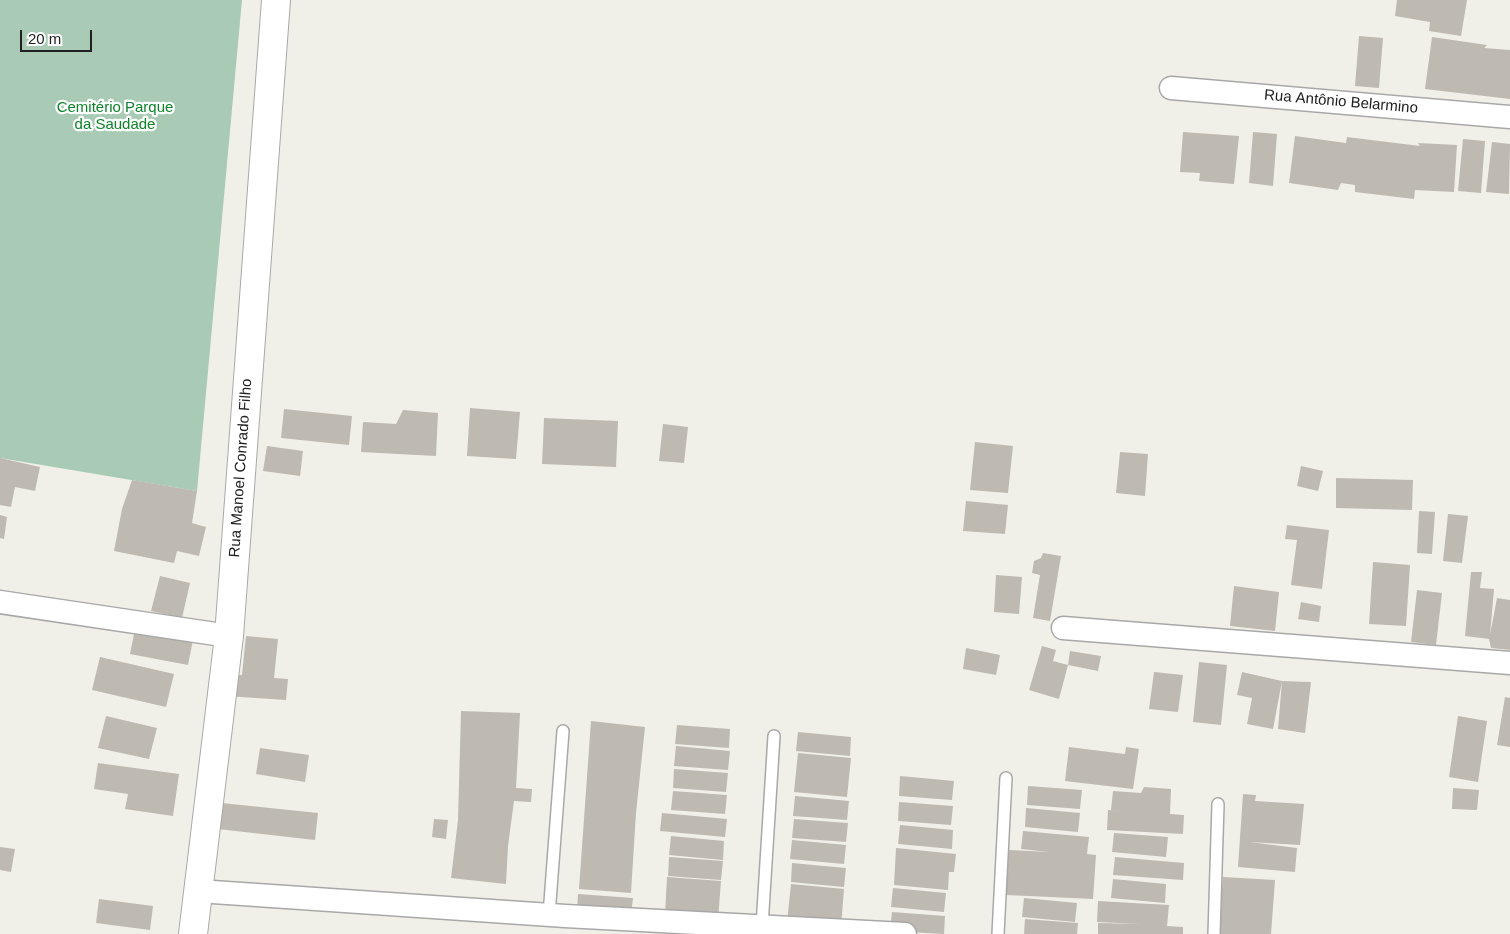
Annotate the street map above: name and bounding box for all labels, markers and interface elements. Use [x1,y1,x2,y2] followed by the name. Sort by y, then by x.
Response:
[22,20,95,52] scale bar
[28,30,61,47] text: 20 m
[1263,86,1419,118] street label: Rua Antônio Belarmino
[57,99,173,134] park label: Cemitério Parque da Saudade
[226,378,256,558] street label: Rua Manoel Conrado Filho

